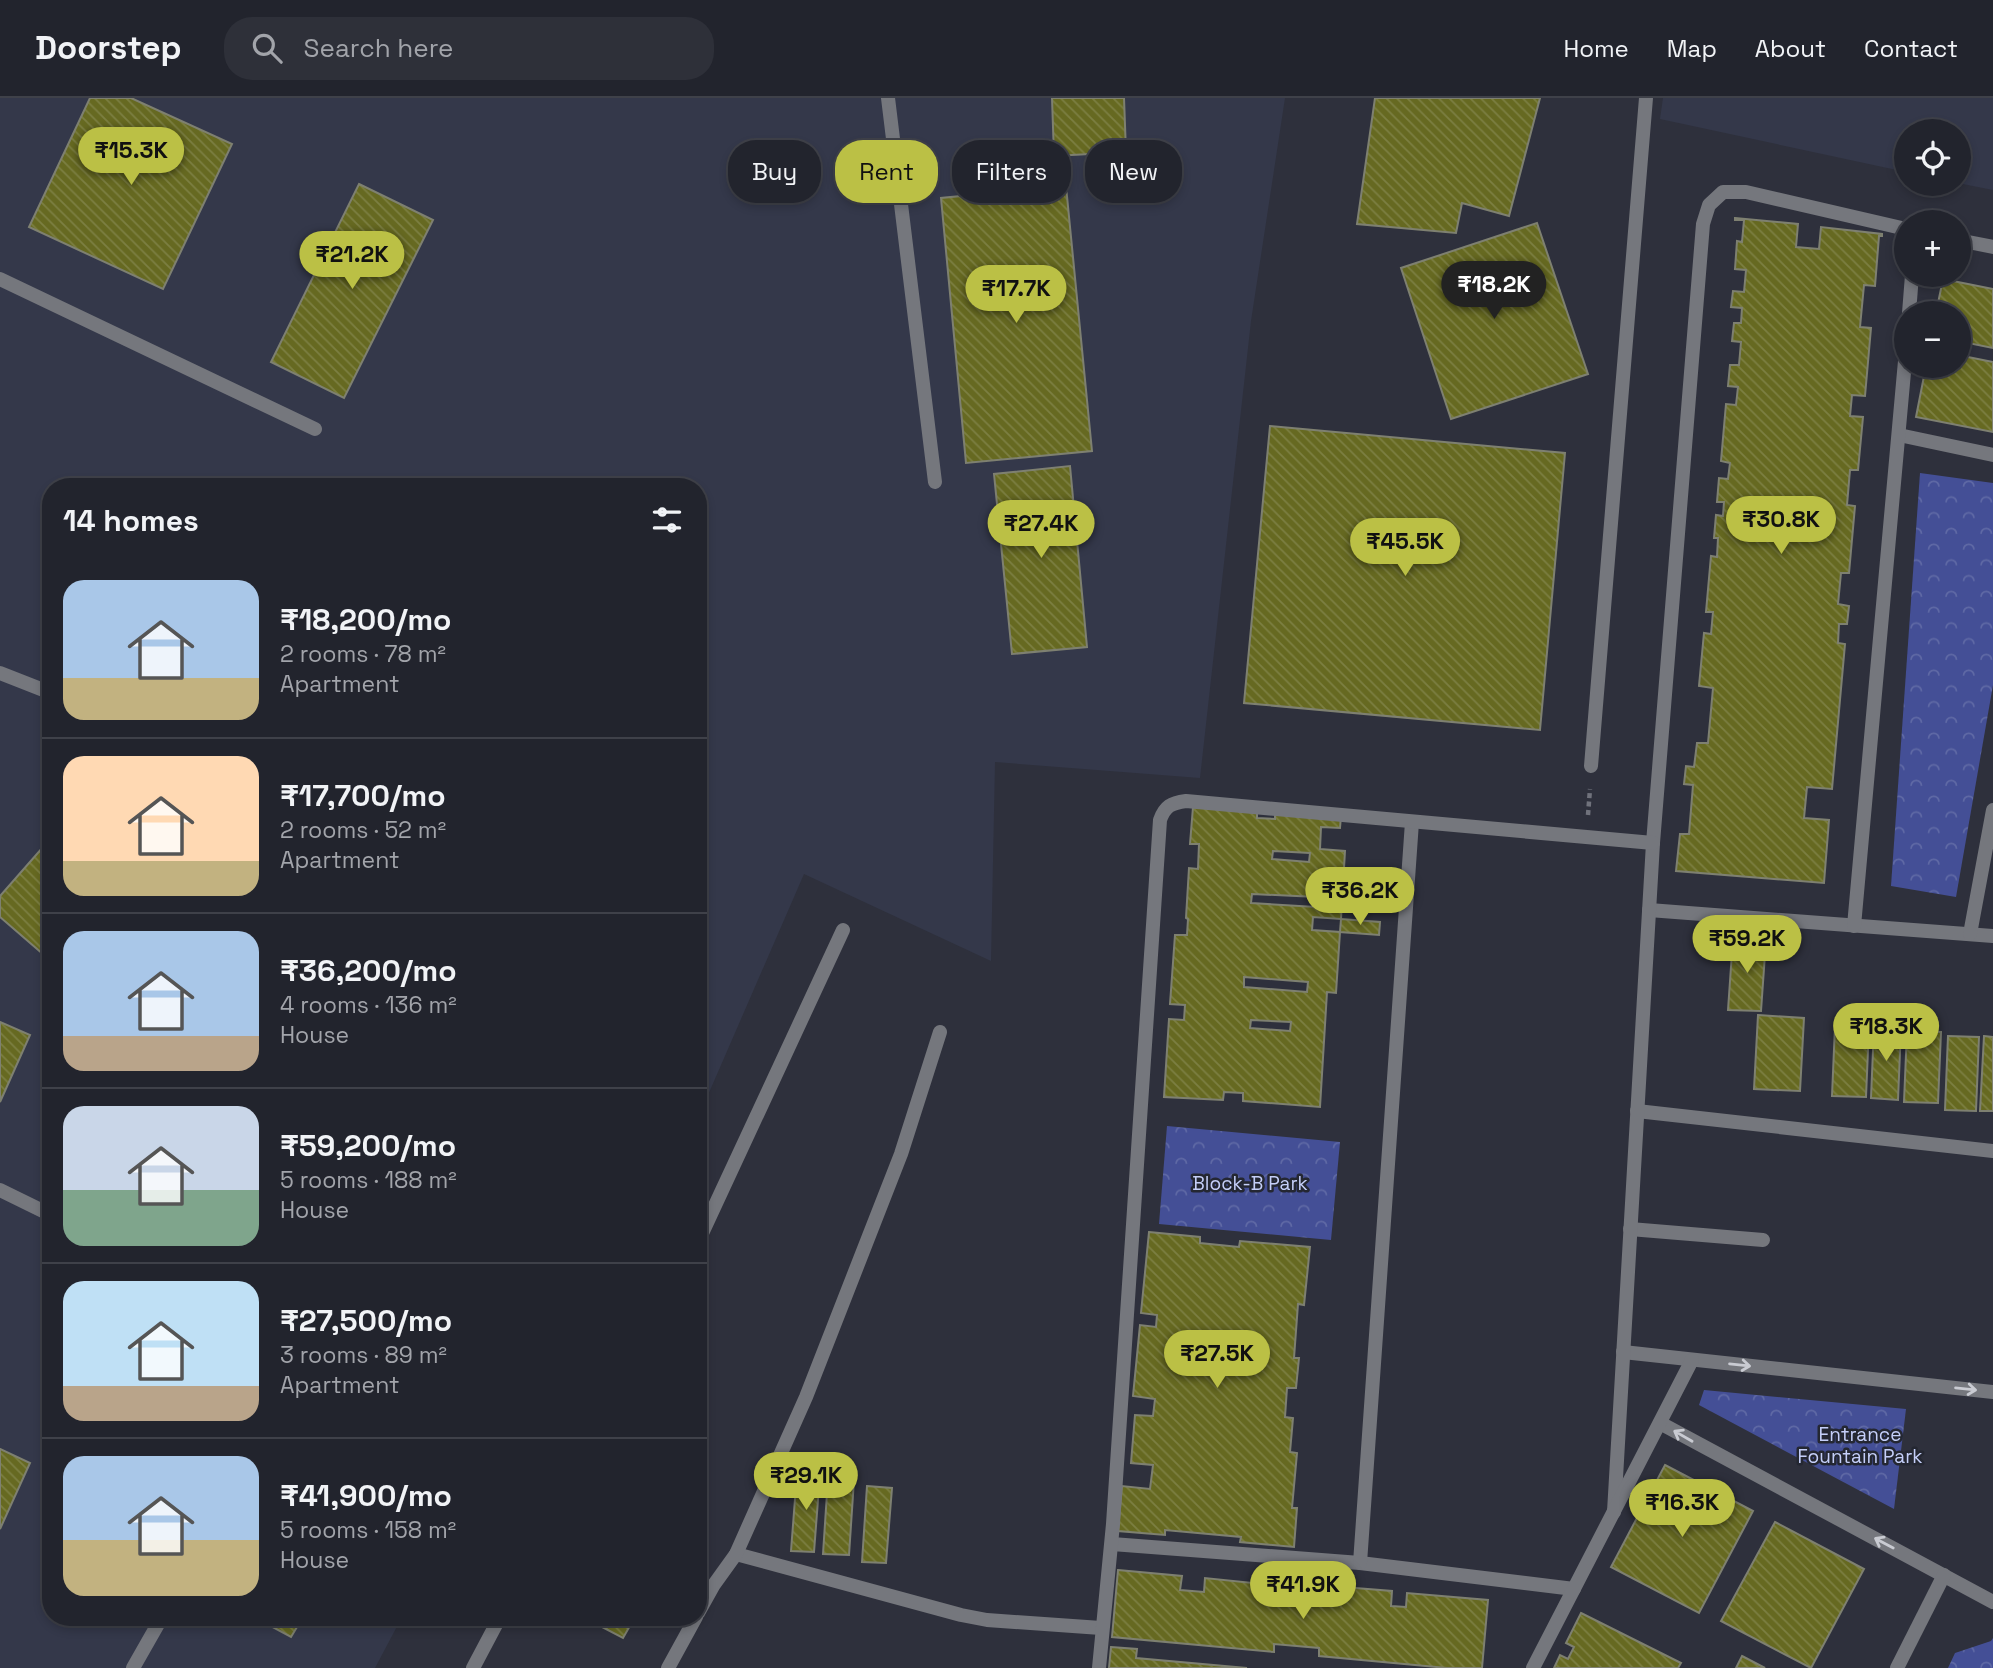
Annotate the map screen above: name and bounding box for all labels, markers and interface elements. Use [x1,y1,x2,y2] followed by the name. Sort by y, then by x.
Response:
[224,17,714,80] search box
[35,27,182,69] text: Doorstep
[248,29,286,67] icon: search
[304,31,453,65] text: Search here
[1563,33,1629,64] text: Home
[1667,33,1717,64] text: Map
[1755,33,1826,64] text: About
[1864,33,1958,64] text: Contact
[1894,119,1971,378] map controls
[1894,119,1971,196] button: locate
[74,127,188,187] pin: ₹15.3K
[94,135,168,165] text: ₹15.3K
[728,140,821,203] chip: Buy
[835,140,938,203] chip: Rent
[952,140,1071,203] chip: Filters
[1085,140,1182,203] chip: New
[1894,210,1971,287] button: +
[295,232,409,291] pin: ₹21.2K
[315,239,389,269] text: ₹21.2K
[1437,262,1551,321] pin: ₹18.2K
[959,266,1073,325] pin: ₹17.7K
[1457,269,1531,299] text: ₹18.2K
[981,273,1051,303] text: ₹17.7K
[1894,301,1971,378] button: −
[1724,496,1838,556] pin: ₹30.8K
[984,500,1098,560] pin: ₹27.4K
[63,501,199,540] text: 14 homes
[648,501,686,539] icon: filters
[1742,504,1820,534] text: ₹30.8K
[1004,508,1078,538] text: ₹27.4K
[1348,518,1462,578] pin: ₹45.5K
[1366,526,1444,556] text: ₹45.5K
[280,600,451,639] text: ₹18,200/mo
[119,608,203,692] icon: home
[280,639,446,669] text: 2 rooms · 78 m²
[280,669,400,699] text: Apartment
[280,776,446,815] text: ₹17,700/mo
[119,784,203,868] icon: home
[280,815,446,845] text: 2 rooms · 52 m²
[280,845,400,875] text: Apartment
[1303,868,1417,927] pin: ₹36.2K
[1321,875,1399,905] text: ₹36.2K
[1690,916,1804,975] pin: ₹59.2K
[1708,923,1786,953] text: ₹59.2K
[280,951,457,990] text: ₹36,200/mo
[119,959,203,1043] icon: home
[280,990,457,1020] text: 4 rooms · 136 m²
[1829,1004,1943,1063] pin: ₹18.3K
[1849,1011,1923,1041] text: ₹18.3K
[280,1020,349,1050] text: House
[280,1126,456,1165] text: ₹59,200/mo
[119,1134,203,1218] icon: home
[280,1165,457,1195] text: 5 rooms · 188 m²
[1192,1171,1308,1196] park label: Block-B Park
[280,1195,349,1225] text: House
[280,1301,452,1340] text: ₹27,500/mo
[119,1309,203,1393] icon: home
[1160,1330,1274,1390] pin: ₹27.5K
[1180,1338,1254,1368] text: ₹27.5K
[280,1340,447,1370] text: 3 rooms · 89 m²
[1728,1358,1751,1371] one-way arrow
[280,1370,400,1400] text: Apartment
[1954,1383,1977,1396] one-way arrow
[1797,1422,1923,1469] park label: Entrance Fountain Park
[1674,1429,1694,1443] one-way arrow
[749,1452,863,1512] pin: ₹29.1K
[770,1460,842,1490] text: ₹29.1K
[280,1476,452,1515] text: ₹41,900/mo
[1625,1480,1739,1539] pin: ₹16.3K
[119,1484,203,1568] icon: home
[1645,1487,1719,1517] text: ₹16.3K
[280,1515,456,1545] text: 5 rooms · 158 m²
[1874,1536,1895,1550] one-way arrow
[280,1545,349,1575] text: House
[1246,1562,1360,1621] pin: ₹41.9K
[1266,1569,1340,1599] text: ₹41.9K

